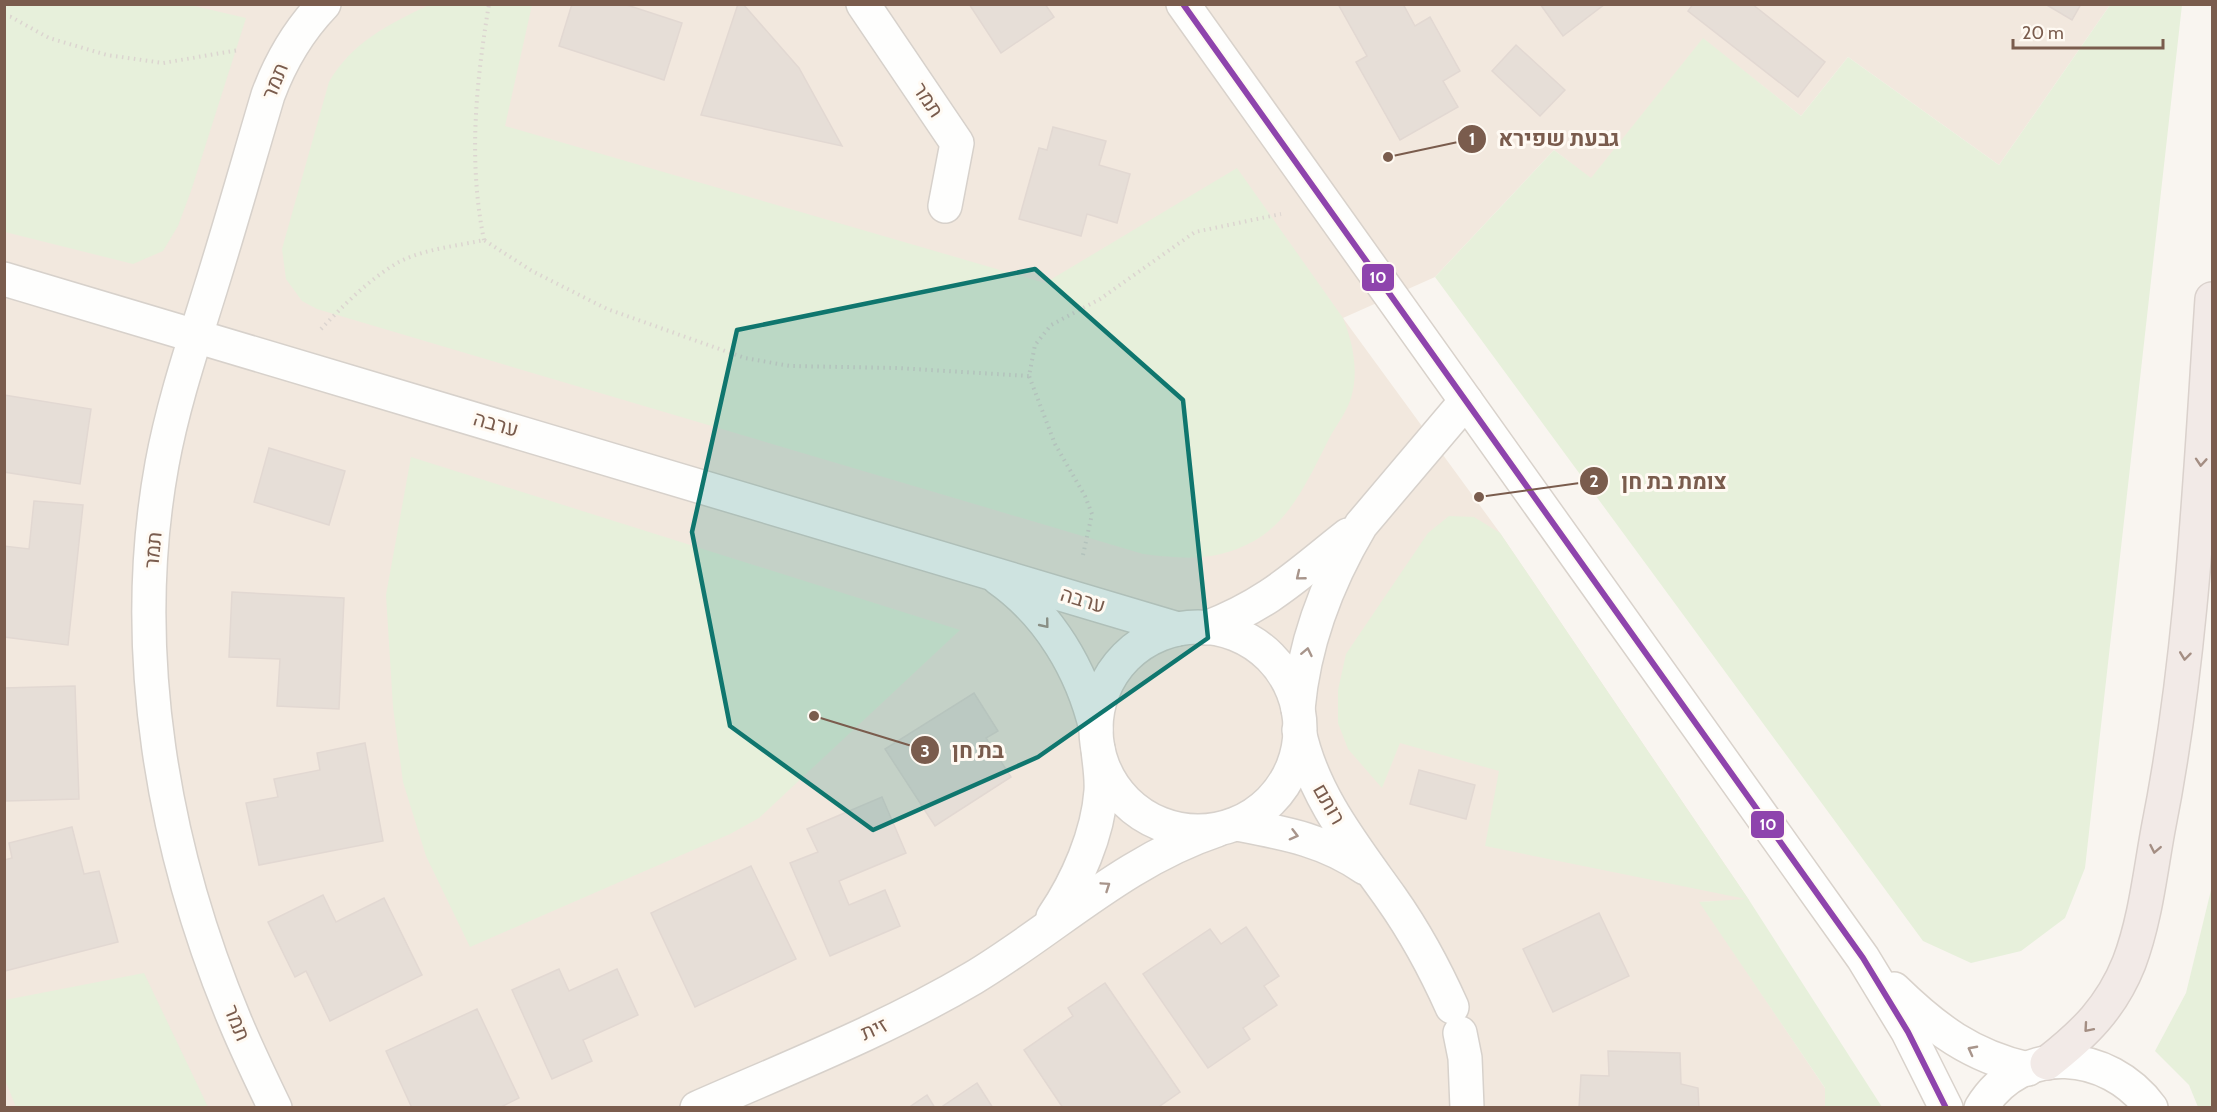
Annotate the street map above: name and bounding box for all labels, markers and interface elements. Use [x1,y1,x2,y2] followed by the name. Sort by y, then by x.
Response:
[2013,12,2163,50] scale bar
[2022,22,2064,44] text: 20 m
[256,59,293,103] street label: תמר
[908,77,949,122] street label: תמר
[1457,119,1632,159] callout: גבעת שפירא
[1499,125,1619,152] text: גבעת שפירא
[1469,128,1475,150] text: 1
[1361,263,1395,292] line badge: 10
[1369,268,1387,287] text: 10
[471,405,522,442] street label: ערבה
[2194,457,2207,466] one-way arrow
[1579,461,1739,501] callout: צומת בת חן
[1621,468,1727,495] text: צומת בת חן
[1589,470,1599,492] text: 2
[138,531,167,569] street label: תמר
[1296,568,1307,579] one-way arrow
[1058,581,1109,618] street label: ערבה
[1037,617,1048,628] one-way arrow
[1300,647,1313,657] one-way arrow
[2179,652,2192,661] one-way arrow
[910,730,1016,770] callout: בת חן
[952,737,1004,764] text: בת חן
[920,740,930,762] text: 3
[1308,779,1351,829] street label: רותם
[1750,810,1785,839] line badge: 10
[1759,815,1777,834] text: 10
[1289,827,1299,840] one-way arrow
[2149,843,2162,853] one-way arrow
[1100,882,1111,893] one-way arrow
[219,1001,256,1045] street label: תמר
[856,1012,891,1045] street label: זית
[2084,1022,2095,1033] one-way arrow
[1968,1046,1979,1057] one-way arrow

